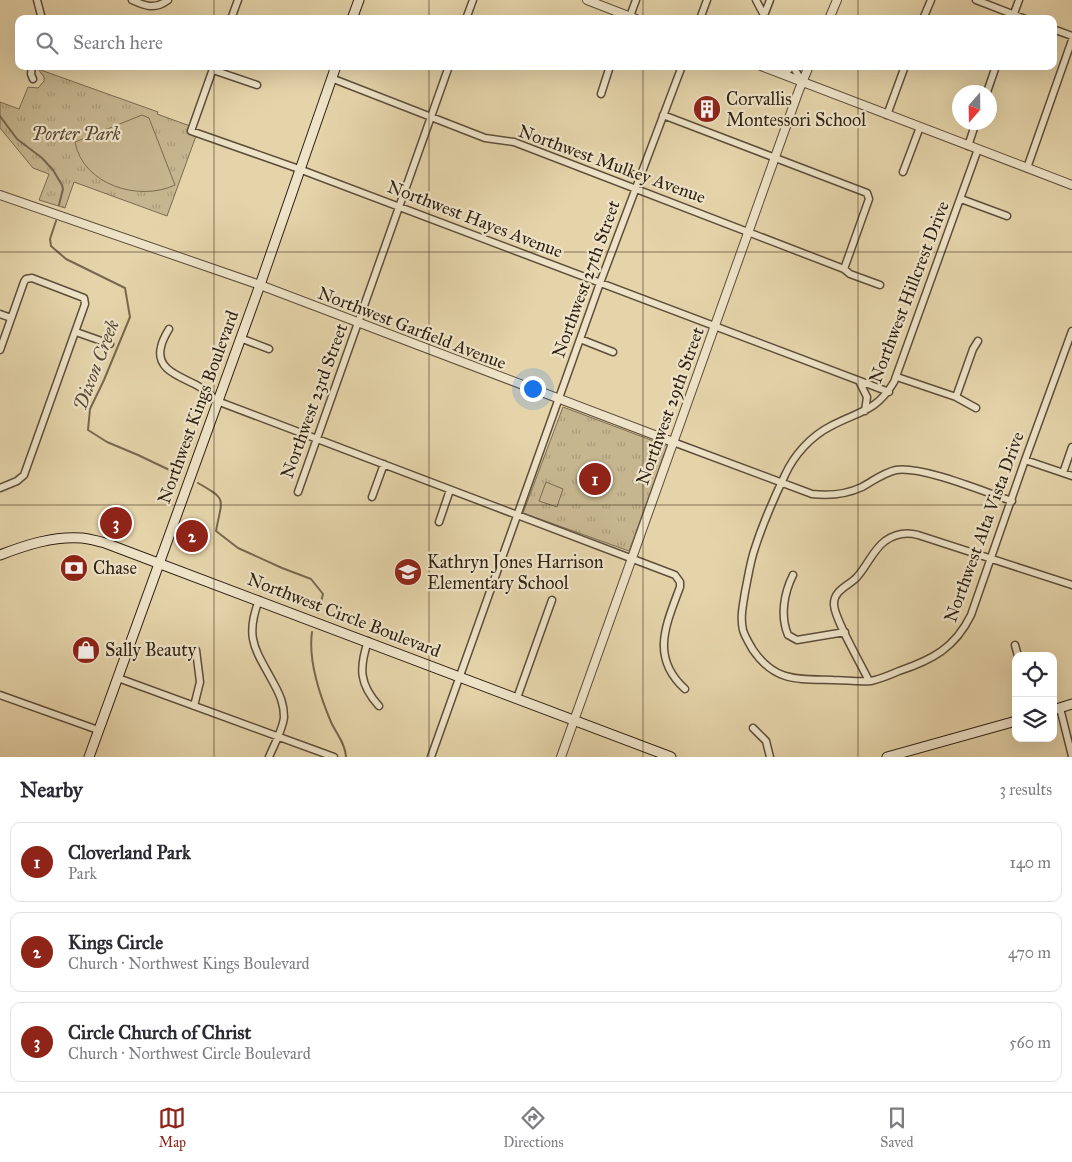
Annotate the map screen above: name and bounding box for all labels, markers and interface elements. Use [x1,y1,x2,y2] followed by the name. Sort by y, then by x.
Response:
[15,15,1057,70] search box
[33,29,61,57] icon: search
[73,31,163,54] text: Search here
[952,85,997,130] north arrow
[726,88,866,131] place label: Corvallis Montessori School
[692,94,722,124] building icon: Corvallis Montessori School
[515,120,709,208] street label: Northwest Mulkey Avenue
[31,123,121,145] park label: Porter Park
[384,175,566,263] street label: Northwest Hayes Avenue
[547,197,625,361] street label: Northwest 27th Street
[864,198,954,386] street label: Northwest Hillcrest Drive
[315,282,509,374] street label: Northwest Garfield Avenue
[153,307,244,507] street label: Northwest Kings Boulevard
[68,316,124,414] water label: Dixon Creek
[276,320,352,482] street label: Northwest 23rd Street
[631,323,709,488] street label: Northwest 29th Street
[520,376,546,402] your location
[939,429,1029,625] street label: Northwest Alta Vista Drive
[579,460,611,498] pin: 1
[100,504,132,542] pin: 3
[176,517,208,555] pin: 2
[427,551,604,594] place label: Kathryn Jones Harrison Elementary School
[59,553,89,583] bank icon: Chase
[93,557,137,579] place label: Chase
[393,557,423,587] school or university icon: Kathryn Jones Harrison Elementary School
[244,568,444,662] street label: Northwest Circle Boulevard
[71,635,101,665] shop icon: Sally Beauty
[105,639,197,661] place label: Sally Beauty
[1012,652,1057,742] map controls
[1012,652,1057,697] button: locate
[1012,697,1057,742] button: layers
[20,777,83,803] text: Nearby
[999,780,1052,799] text: 3 results
[68,841,191,864] text: Cloverland Park
[34,853,40,872] text: 1
[1010,853,1051,872] text: 140 m
[68,864,97,883] text: Park
[68,931,163,954] text: Kings Circle
[33,943,41,962] text: 2
[1008,943,1051,962] text: 470 m
[68,954,310,973] text: Church · Northwest Kings Boulevard
[68,1021,251,1044] text: Circle Church of Christ
[34,1033,40,1052] text: 3
[1009,1033,1051,1052] text: 560 m
[68,1044,311,1063] text: Church · Northwest Circle Boulevard
[158,1104,186,1151] tab: Map
[503,1104,564,1151] tab: Directions
[880,1104,914,1151] tab: Saved

